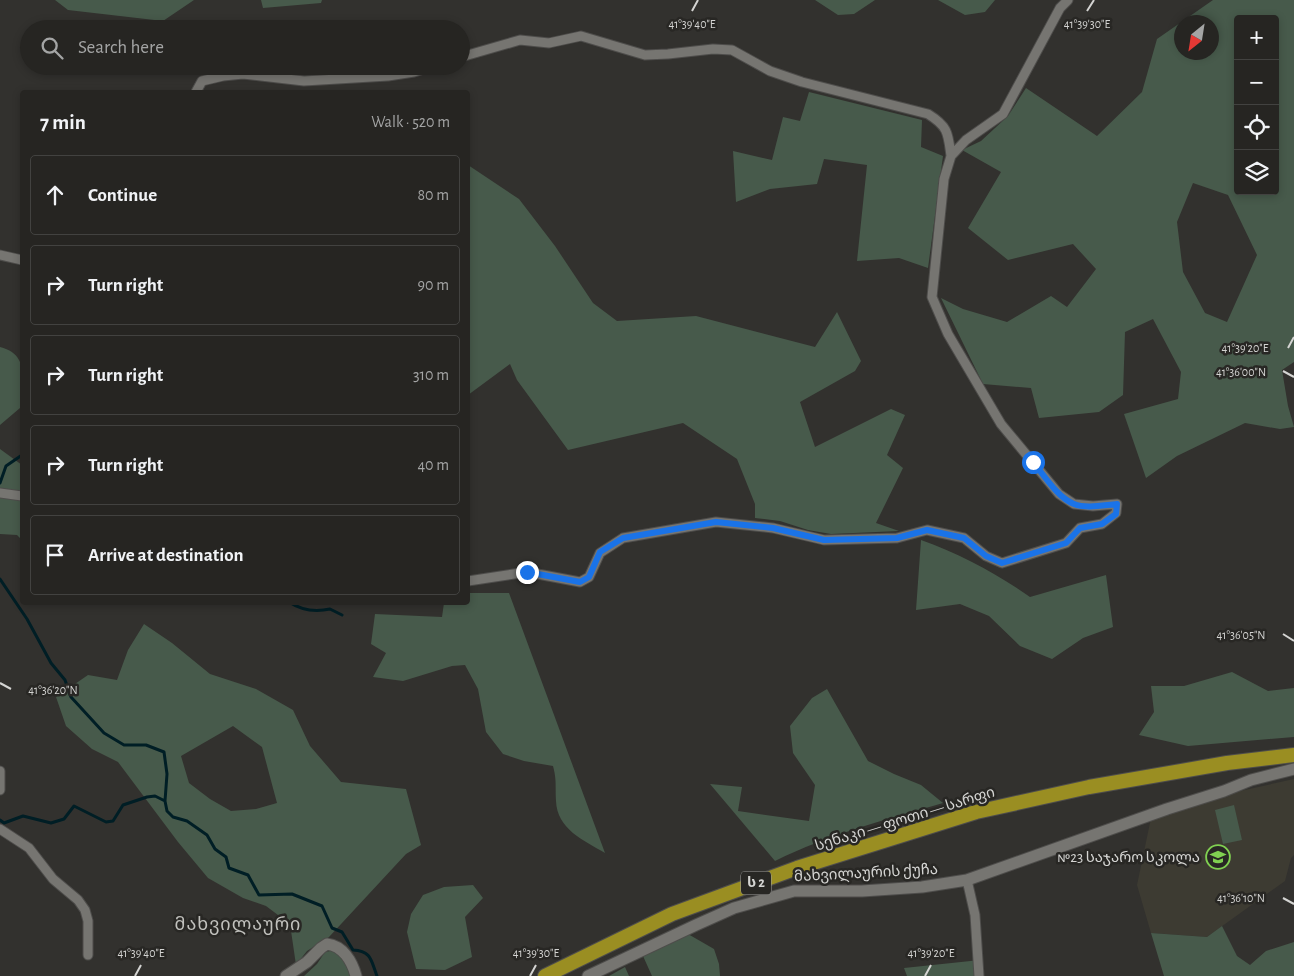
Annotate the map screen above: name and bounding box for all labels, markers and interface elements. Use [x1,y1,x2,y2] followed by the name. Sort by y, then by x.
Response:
[1174,15,1219,60] north arrow
[1234,15,1279,195] map controls
[1234,15,1279,60] button: +
[668,18,716,30] text: 41°39'40"E
[1064,18,1110,30] text: 41°39'30"E
[20,20,470,75] search box
[38,34,66,62] icon: search
[78,38,164,57] text: Search here
[1234,60,1279,105] button: −
[1234,105,1279,150] button: locate
[40,112,86,133] text: 7 min
[371,114,450,130] text: Walk · 520 m
[1234,150,1279,195] button: layers
[41,181,69,209] icon: ahead
[88,186,157,205] text: Continue
[418,187,449,203] text: 80 m
[41,271,69,299] icon: right
[88,276,163,295] text: Turn right
[418,277,449,293] text: 90 m
[1222,342,1269,354] text: 41°39'20"E
[41,361,69,389] icon: right
[88,366,163,385] text: Turn right
[1216,366,1266,378] text: 41°36'00"N
[413,367,449,383] text: 310 m
[41,451,69,479] icon: right
[1022,451,1045,474] route start
[88,456,163,475] text: Turn right
[417,457,449,473] text: 40 m
[41,541,69,569] icon: arrive
[88,546,244,565] text: Arrive at destination
[516,561,539,584] route end
[1217,629,1265,641] text: 41°36'05"N
[28,684,78,696] text: 41°36'20"N
[813,784,997,854] street label: სენაკი — ფოთი — სარფი
[1205,844,1231,870] school or university icon: №23 საჯარო სკოლა
[1057,850,1200,866] place label: №23 საჯარო სკოლა
[794,862,938,885] street label: მახვილაურის ქუჩა
[741,871,771,894] road number: ს 2
[1217,892,1265,904] text: 41°36'10"N
[175,915,301,935] district label: მახვილაური
[117,947,165,959] text: 41°39'40"E
[513,947,559,959] text: 41°39'30"E
[908,947,955,959] text: 41°39'20"E

